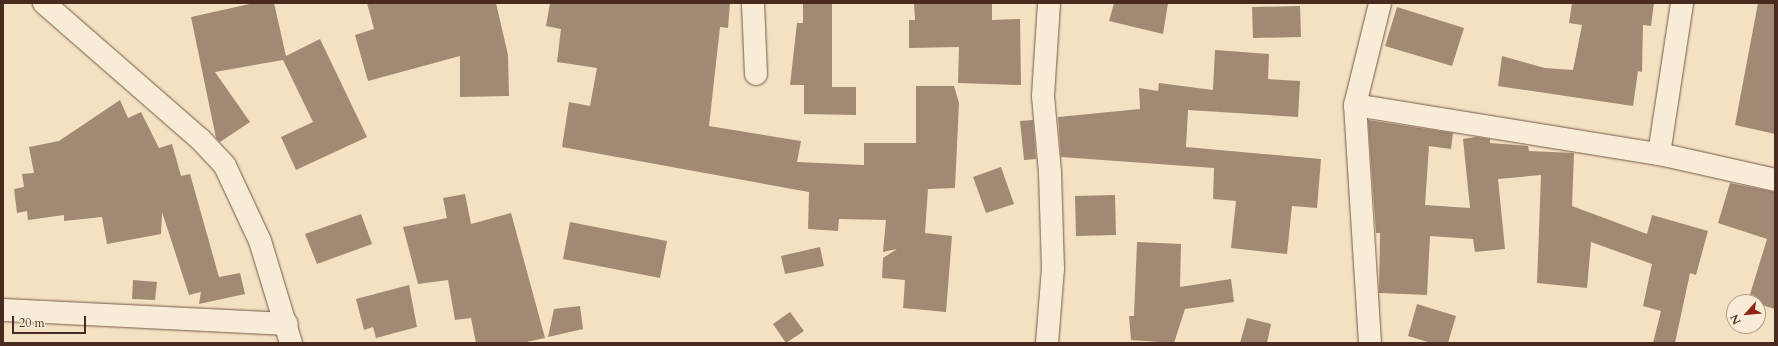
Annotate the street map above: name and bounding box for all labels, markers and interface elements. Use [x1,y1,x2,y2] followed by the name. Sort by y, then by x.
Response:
[1726,294,1766,334] north arrow
[14,308,88,334] scale bar
[1727,312,1745,327] text: N
[19,315,45,331] text: 20 m

